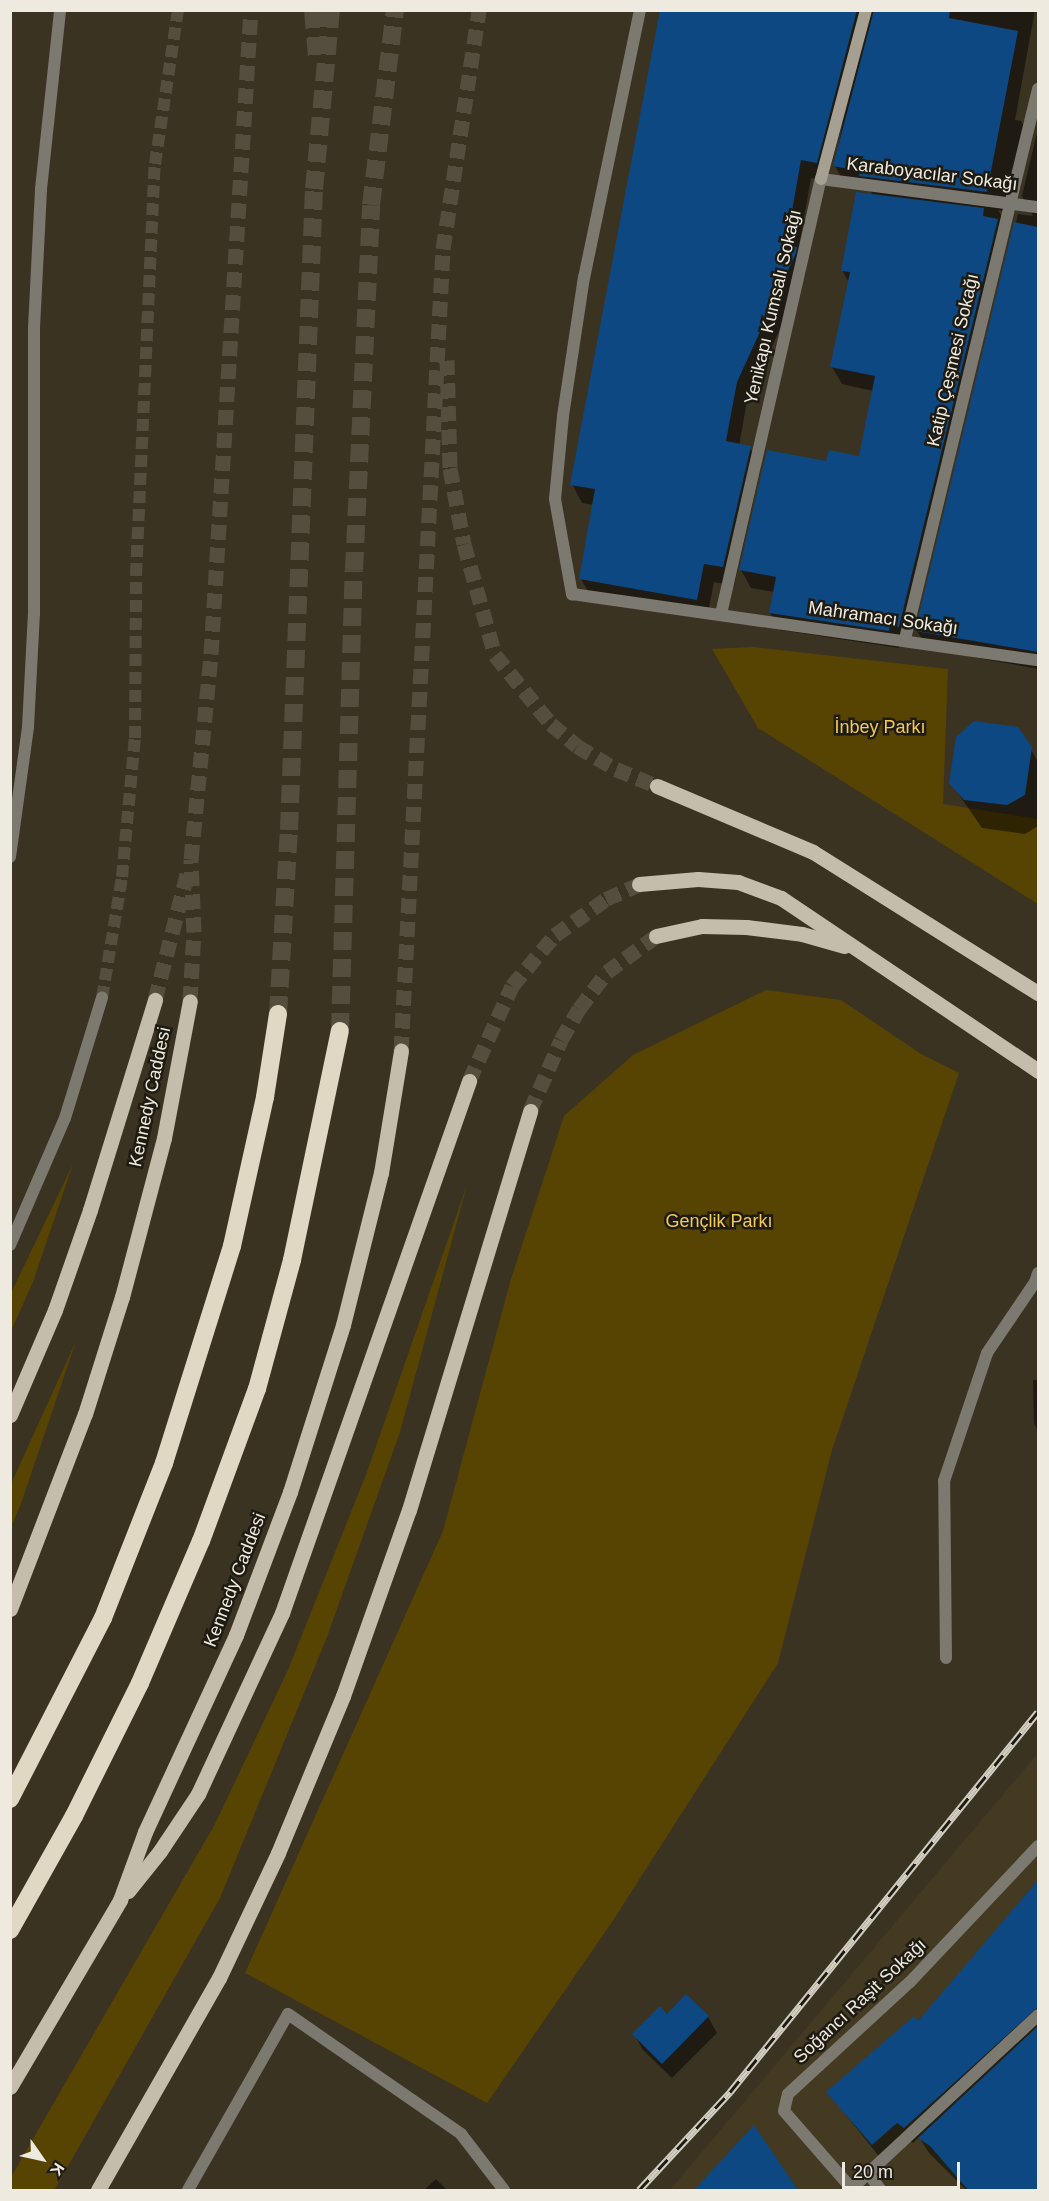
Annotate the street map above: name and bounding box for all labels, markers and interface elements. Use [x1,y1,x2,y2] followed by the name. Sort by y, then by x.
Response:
[845,153,1019,195] street label: Karaboyacılar Sokağı
[740,207,806,407] street label: Yenikapı Kumsalı Sokağı
[923,271,983,449] street label: Katip Çeşmesi Sokağı
[807,597,959,639] street label: Mahramacı Sokağı
[834,716,926,738] park label: İnbey Parkı
[125,1025,175,1169] street label: Kennedy Caddesi
[665,1210,773,1232] park label: Gençlik Parkı
[199,1510,271,1650] street label: Kennedy Caddesi
[789,1934,931,2068] street label: Soğancı Raşit Sokağı
[12,2129,72,2189] north arrow
[845,2150,964,2188] scale bar
[47,2160,68,2179] text: K
[853,2162,893,2182] text: 20 m

